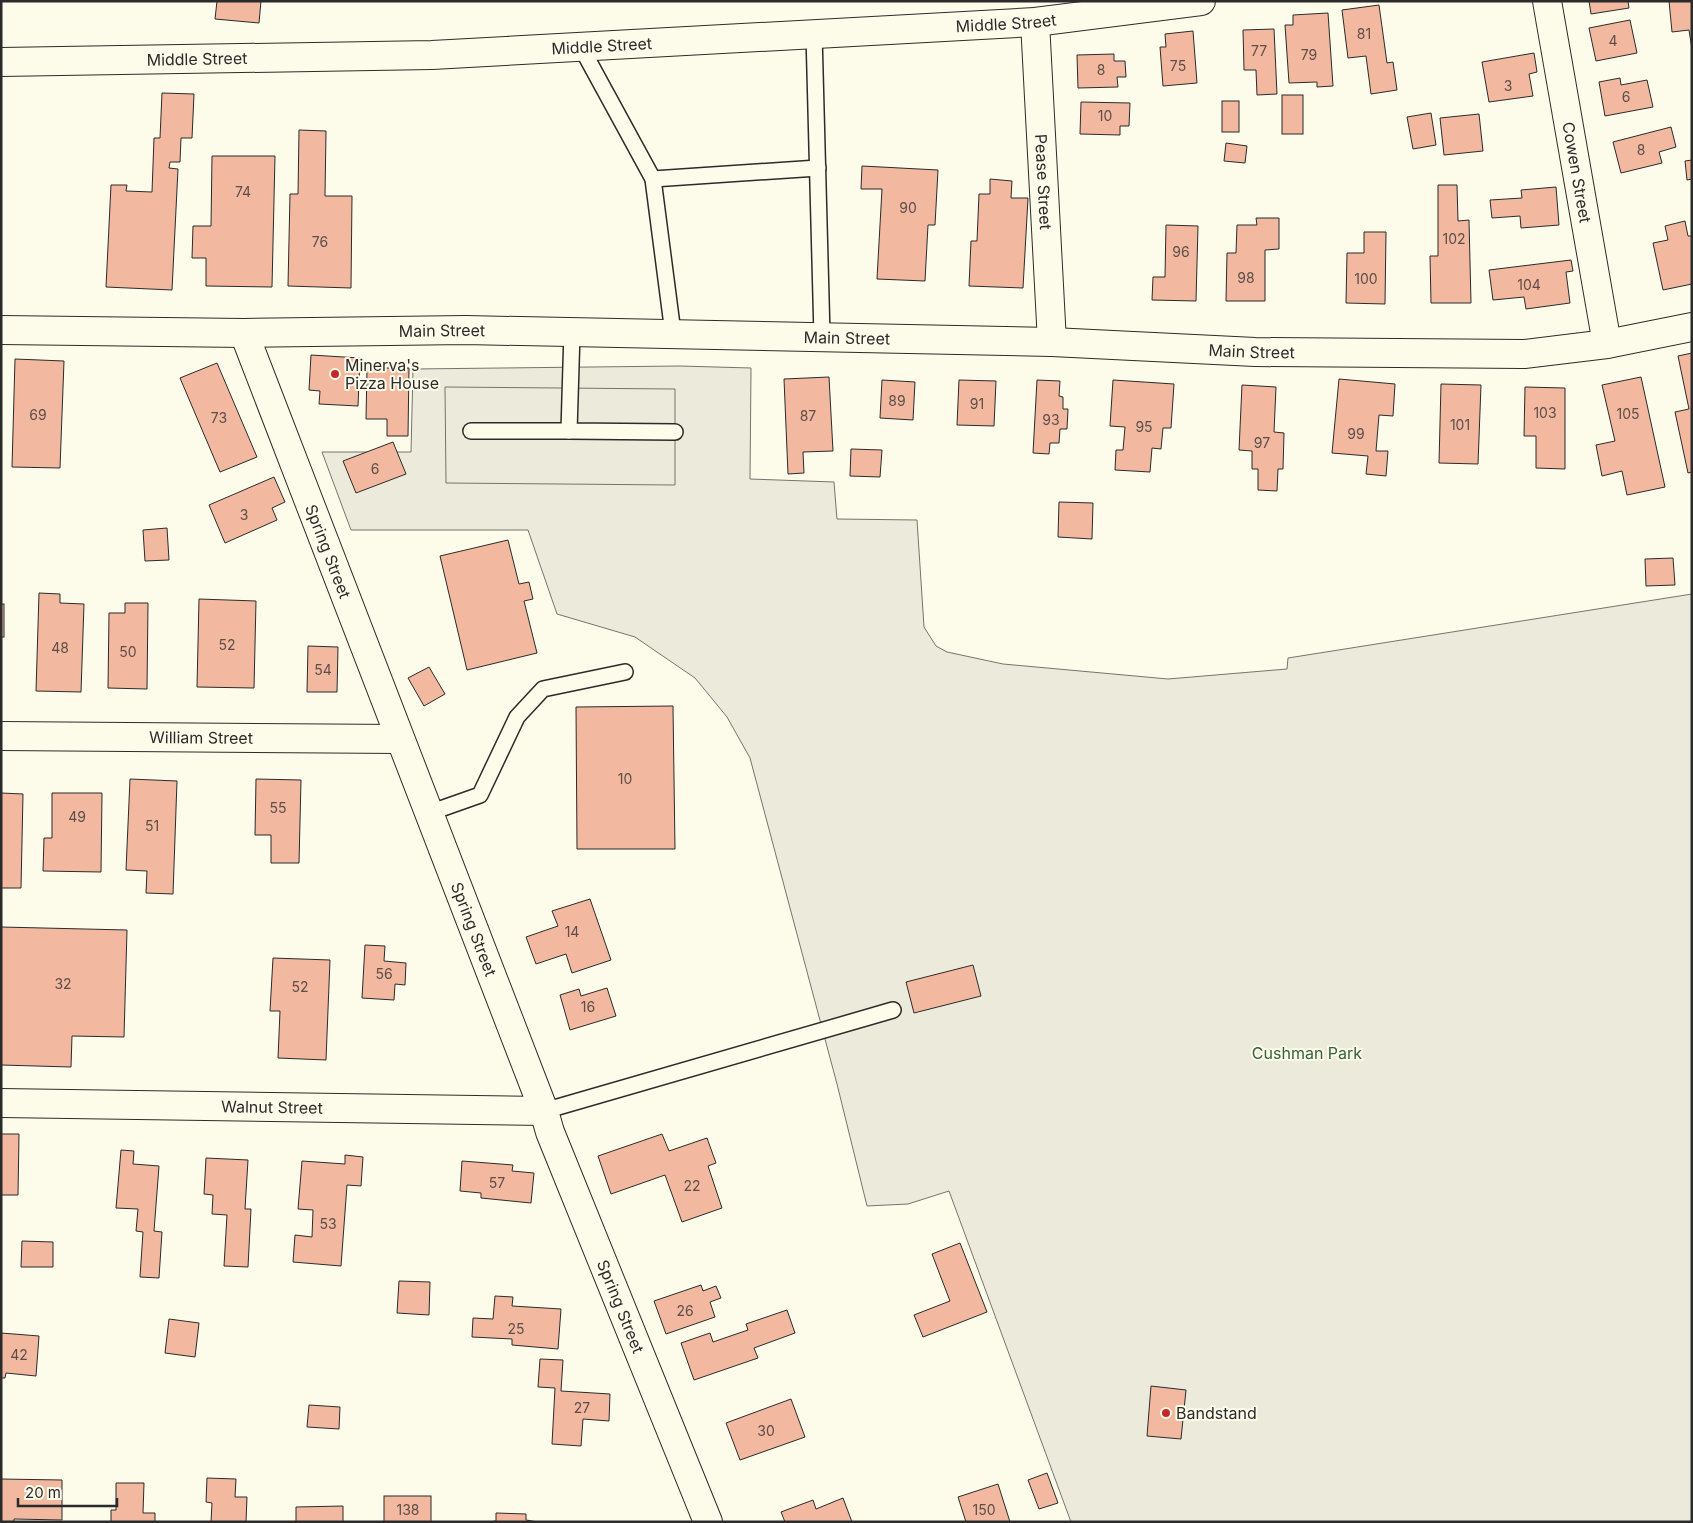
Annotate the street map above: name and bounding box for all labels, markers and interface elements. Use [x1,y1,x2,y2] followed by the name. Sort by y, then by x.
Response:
[955,9,1058,36] street label: Middle Street
[1357,25,1371,42] house number: 81
[1608,32,1618,49] house number: 4
[551,33,653,58] street label: Middle Street
[1251,42,1267,59] house number: 77
[1301,46,1317,63] house number: 79
[146,48,248,70] street label: Middle Street
[1170,57,1186,74] house number: 75
[1097,61,1105,78] house number: 8
[1504,77,1512,94] house number: 3
[1622,88,1630,105] house number: 6
[1098,107,1112,124] house number: 10
[1558,120,1596,224] street label: Cowen Street
[1031,133,1056,230] street label: Pease Street
[1637,141,1645,158] house number: 8
[235,183,251,200] house number: 74
[899,199,917,216] house number: 90
[1442,230,1466,247] house number: 102
[312,233,328,250] house number: 76
[1172,243,1190,260] house number: 96
[1237,269,1255,286] house number: 98
[1354,270,1378,287] house number: 100
[1517,276,1541,293] house number: 104
[399,320,485,341] street label: Main Street
[803,327,890,349] street label: Main Street
[1208,340,1295,362] street label: Main Street
[345,355,439,393] place label: Minerva's Pizza House
[329,368,341,380] marker: Minerva's Pizza House
[888,392,906,409] house number: 89
[970,395,984,412] house number: 91
[1533,404,1557,421] house number: 103
[1616,405,1640,422] house number: 105
[29,406,47,423] house number: 69
[800,407,816,424] house number: 87
[211,409,227,426] house number: 73
[1042,411,1060,428] house number: 93
[1450,416,1470,433] house number: 101
[1135,418,1153,435] house number: 95
[1347,425,1365,442] house number: 99
[1254,434,1270,451] house number: 97
[371,460,379,477] house number: 6
[301,501,355,601] street label: Spring Street
[240,506,248,523] house number: 3
[218,636,236,653] house number: 52
[51,639,69,656] house number: 48
[119,643,137,660] house number: 50
[314,661,332,678] house number: 54
[149,727,253,748] street label: William Street
[618,770,632,787] house number: 10
[269,799,287,816] house number: 55
[68,808,86,825] house number: 49
[145,817,159,834] house number: 51
[447,879,501,979] street label: Spring Street
[565,923,579,940] house number: 14
[375,965,393,982] house number: 56
[54,975,72,992] house number: 32
[291,978,309,995] house number: 52
[581,998,595,1015] house number: 16
[1252,1043,1362,1063] park label: Cushman Park
[221,1096,323,1118] street label: Walnut Street
[489,1174,505,1191] house number: 57
[683,1177,701,1194] house number: 22
[319,1215,337,1232] house number: 53
[593,1257,649,1356] street label: Spring Street
[676,1302,694,1319] house number: 26
[507,1320,525,1337] house number: 25
[10,1346,28,1363] house number: 42
[574,1399,590,1416] house number: 27
[1176,1403,1257,1423] place label: Bandstand
[1160,1407,1172,1419] marker: Bandstand
[757,1422,775,1439] house number: 30
[18,1476,116,1508] scale bar
[25,1483,61,1502] text: 20 m
[396,1501,420,1518] house number: 138
[972,1501,996,1518] house number: 150

